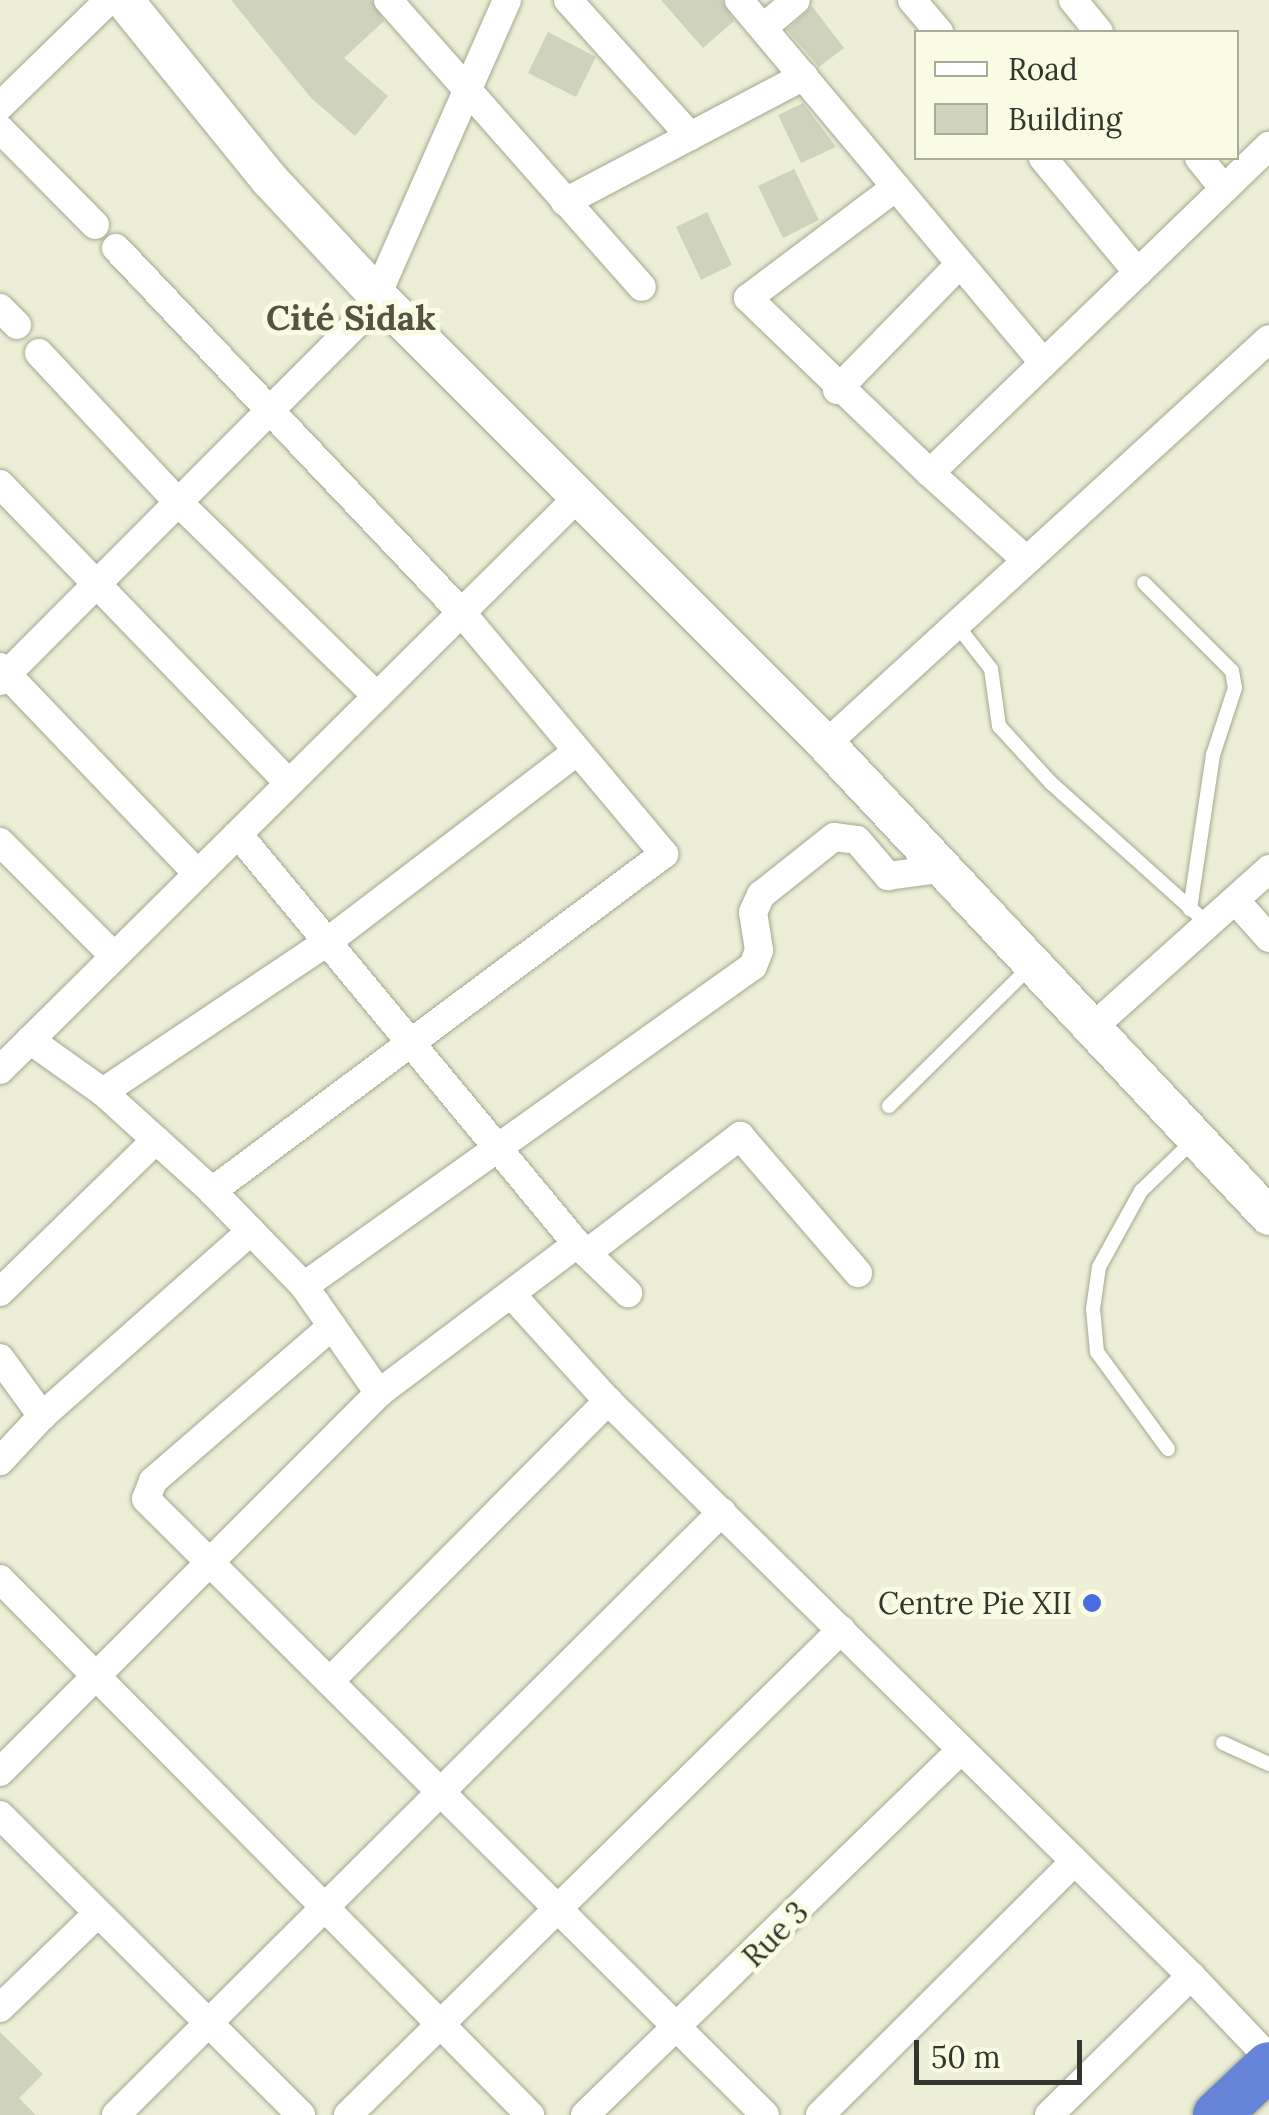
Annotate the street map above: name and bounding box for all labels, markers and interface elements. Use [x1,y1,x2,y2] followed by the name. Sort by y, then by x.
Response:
[914,30,1239,160] legend
[1008,50,1078,88] text: Road
[1008,100,1122,138] text: Building
[266,297,436,339] district label: Cité Sidak
[878,1585,1072,1621] place label: Centre Pie XII
[1081,1592,1103,1614] marker: Centre Pie XII
[735,1894,815,1974] street label: Rue 3
[919,2020,1086,2082] scale bar
[931,2038,1001,2076] text: 50 m

